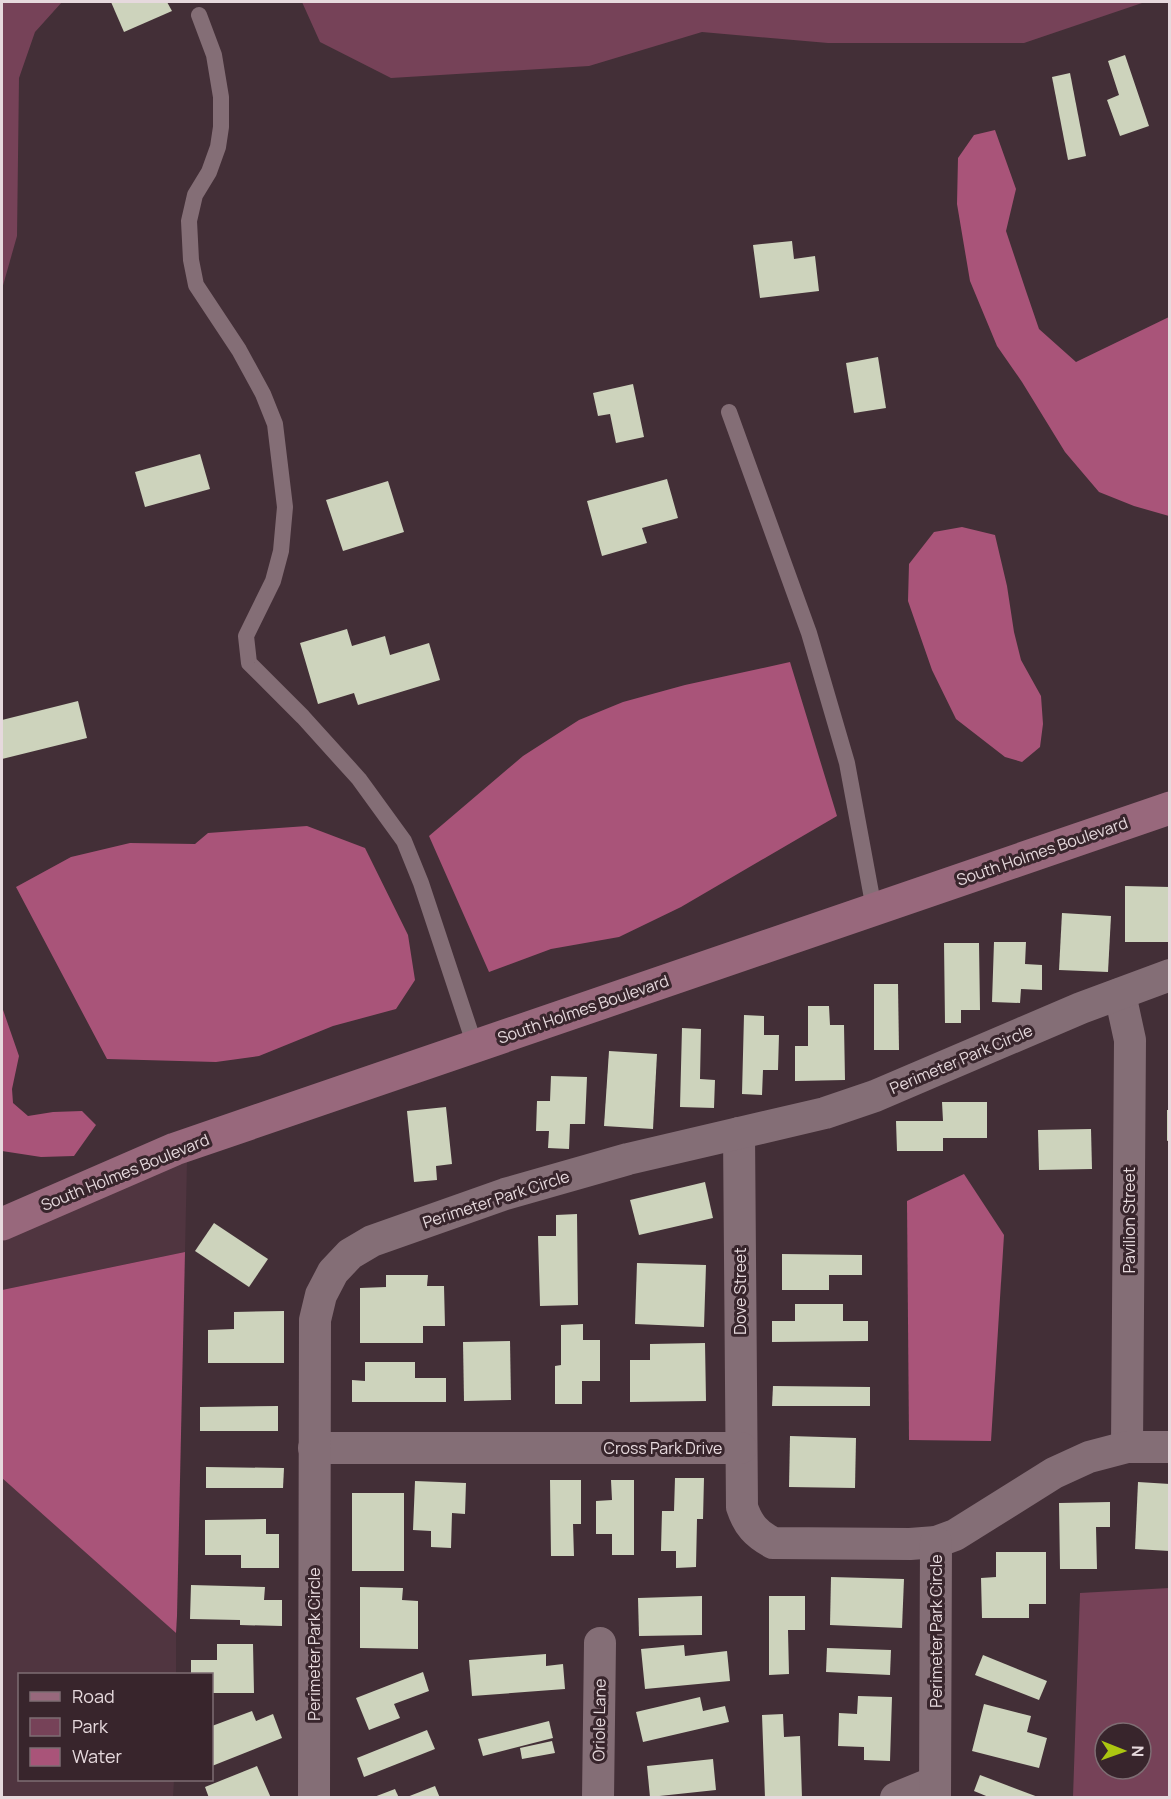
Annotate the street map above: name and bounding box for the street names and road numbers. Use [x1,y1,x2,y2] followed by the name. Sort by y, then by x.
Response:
[953,811,1131,891] street label: South Holmes Boulevard
[494,969,672,1049] street label: South Holmes Boulevard
[886,1019,1036,1099] street label: Perimeter Park Circle
[38,1128,212,1216] street label: South Holmes Boulevard
[420,1165,572,1233] street label: Perimeter Park Circle
[1118,1167,1140,1273] street label: Pavilion Street
[729,1247,751,1335] street label: Dove Street
[604,1437,722,1459] street label: Cross Park Drive
[925,1554,947,1708] street label: Perimeter Park Circle
[303,1567,325,1721] street label: Perimeter Park Circle
[587,1678,611,1762] street label: Oriole Lane

